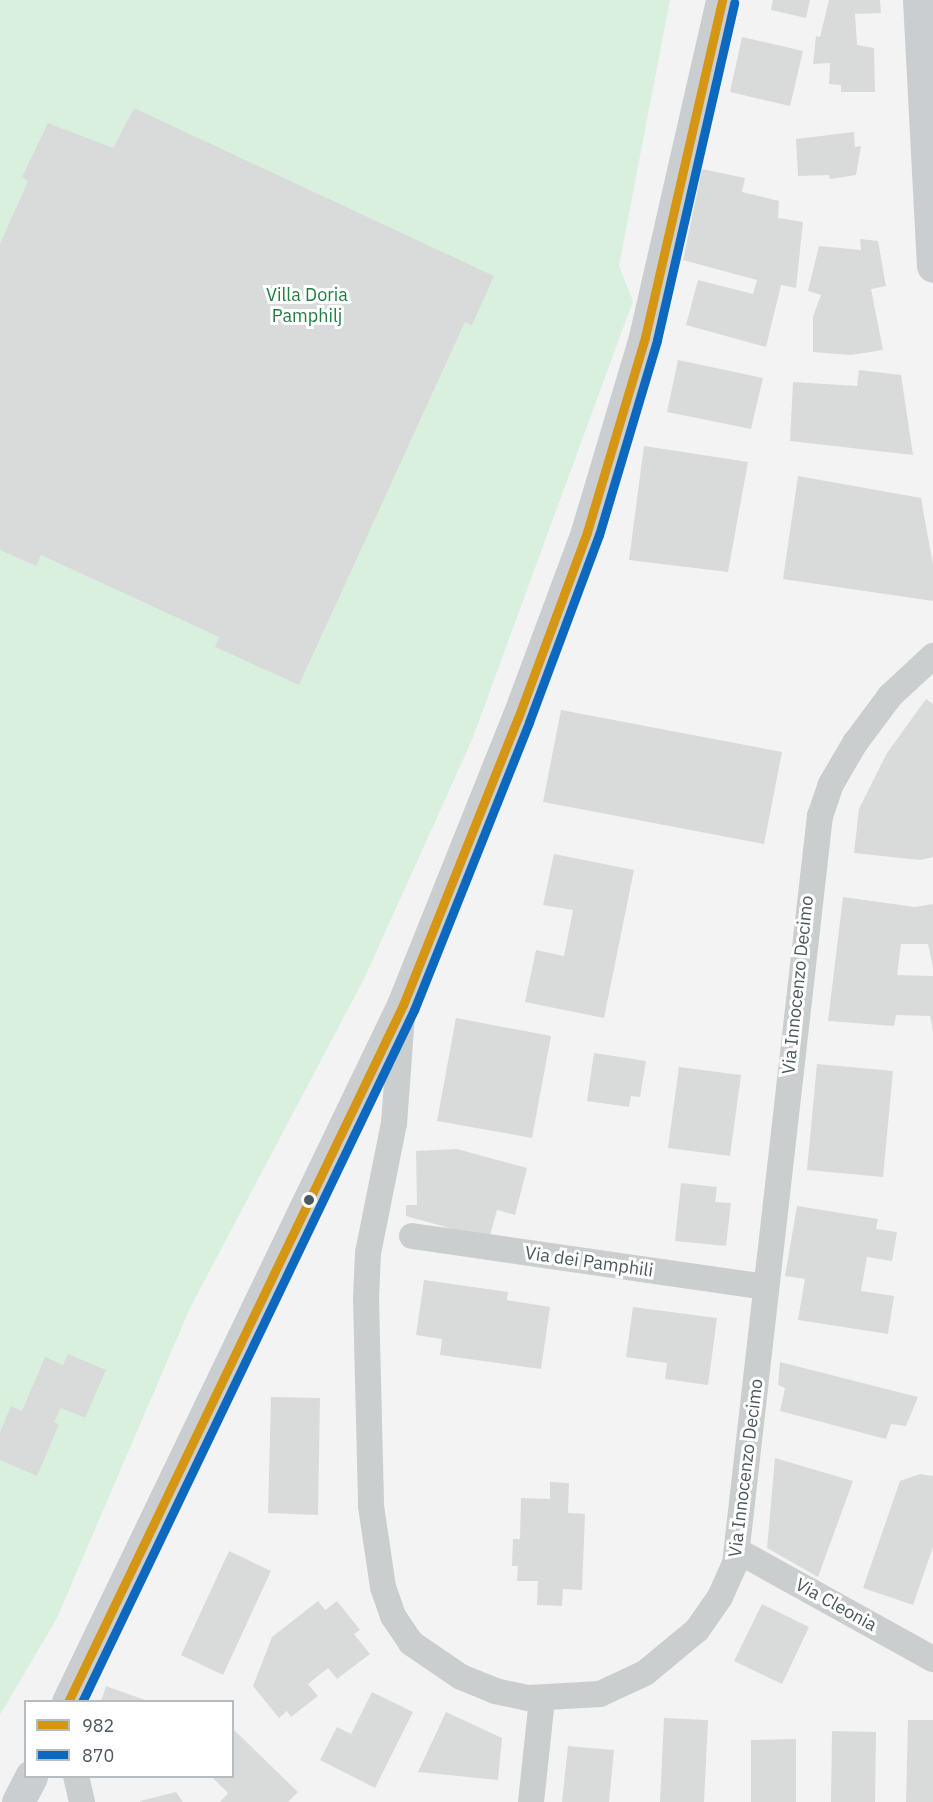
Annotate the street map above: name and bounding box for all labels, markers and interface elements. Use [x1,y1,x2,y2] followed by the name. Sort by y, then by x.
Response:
[266,285,348,328] park label: Villa Doria Pamphilj
[778,894,818,1076] street label: Via Innocenzo Decimo
[303,1194,315,1206] unlabelled marker
[524,1242,654,1282] street label: Via dei Pamphili
[724,1377,768,1559] street label: Via Innocenzo Decimo
[792,1574,880,1636] street label: Via Cleonia
[24,1700,234,1778] legend
[82,1714,114,1737] text: 982
[82,1744,114,1767] text: 870

